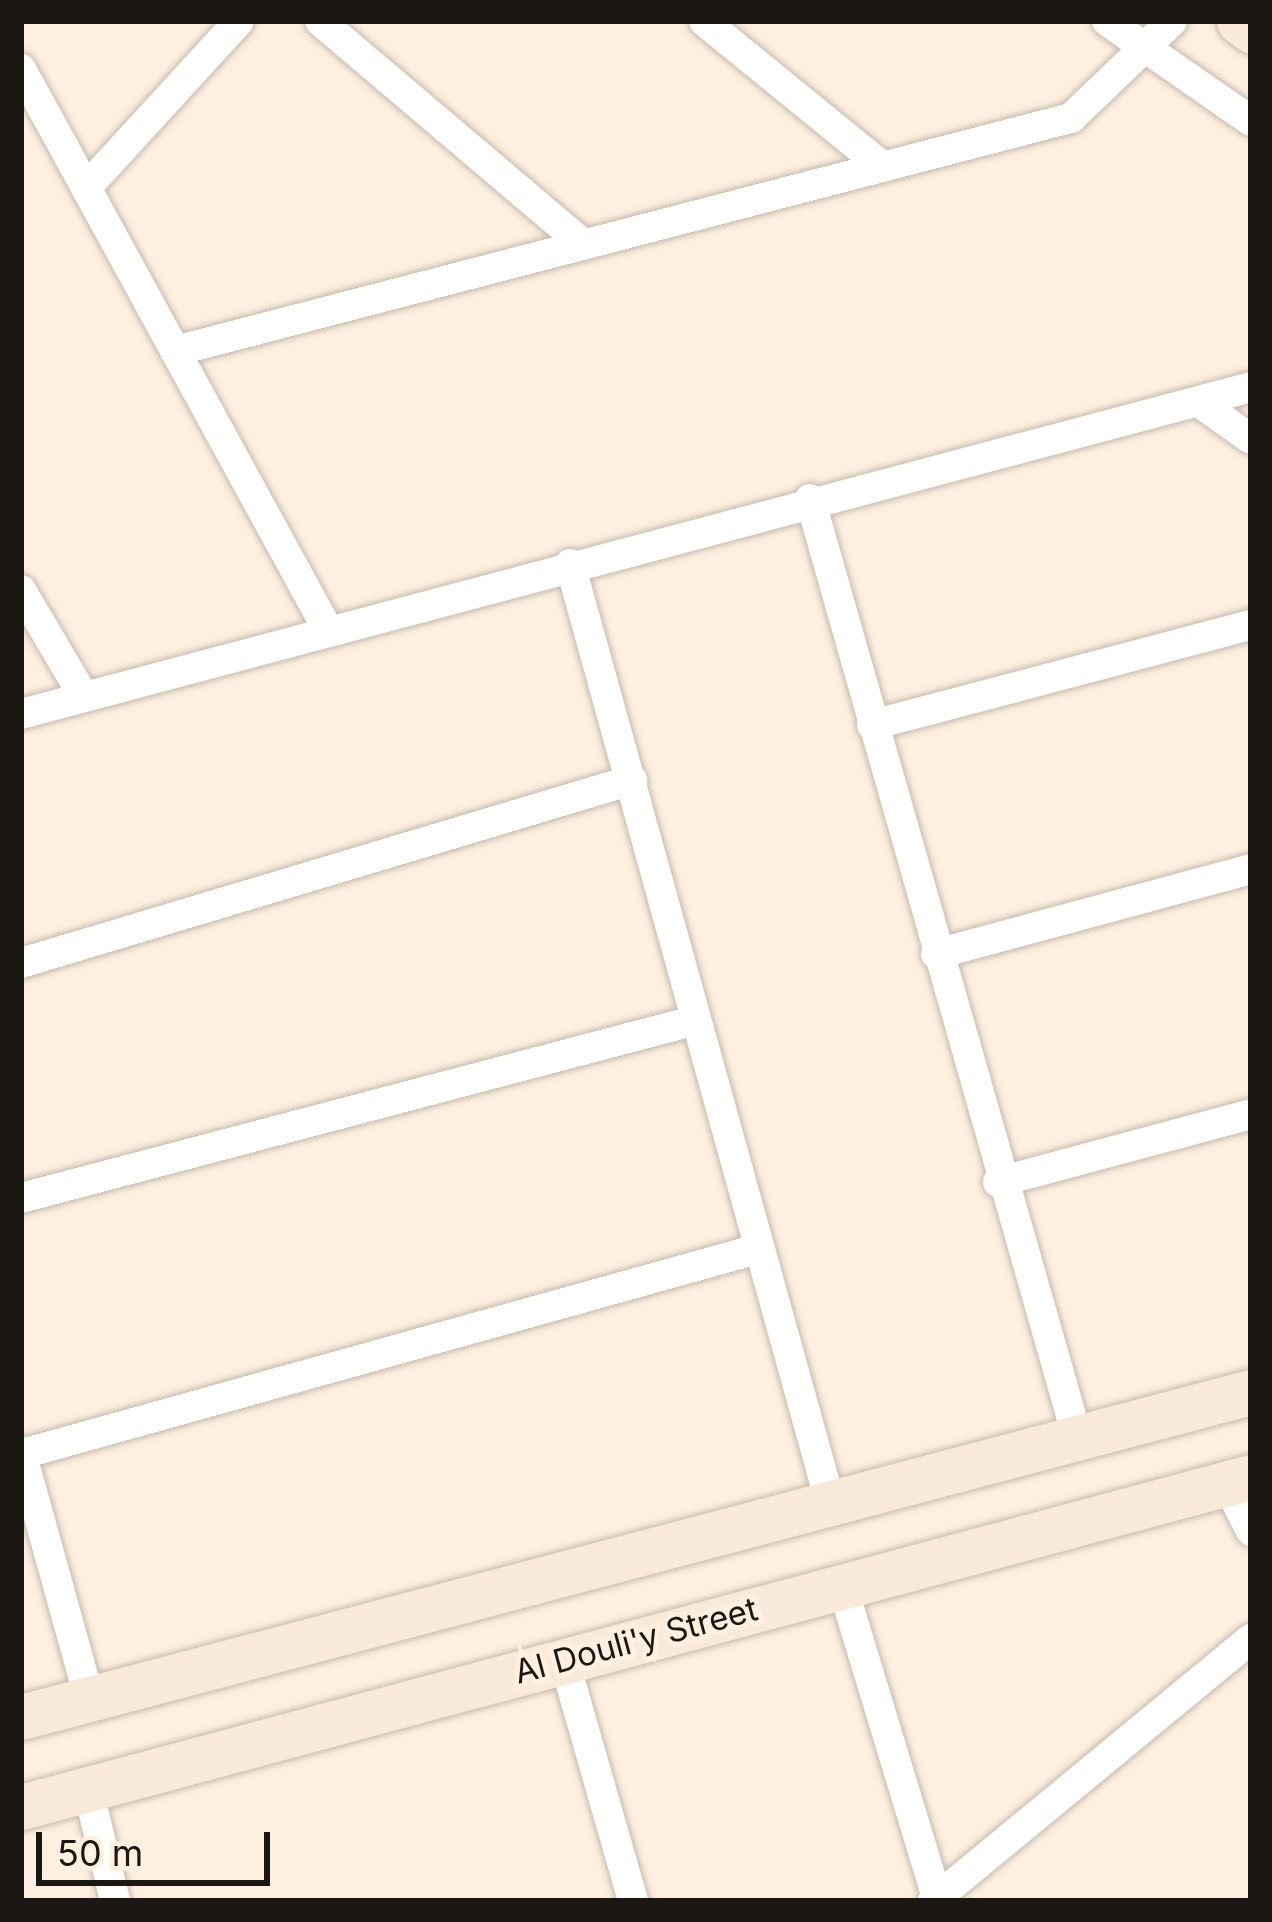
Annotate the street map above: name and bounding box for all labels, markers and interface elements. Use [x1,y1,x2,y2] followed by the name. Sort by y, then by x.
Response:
[510,1590,762,1692] street label: Al Douli'y Street
[42,1808,276,1882] scale bar
[57,1831,143,1875] text: 50 m

